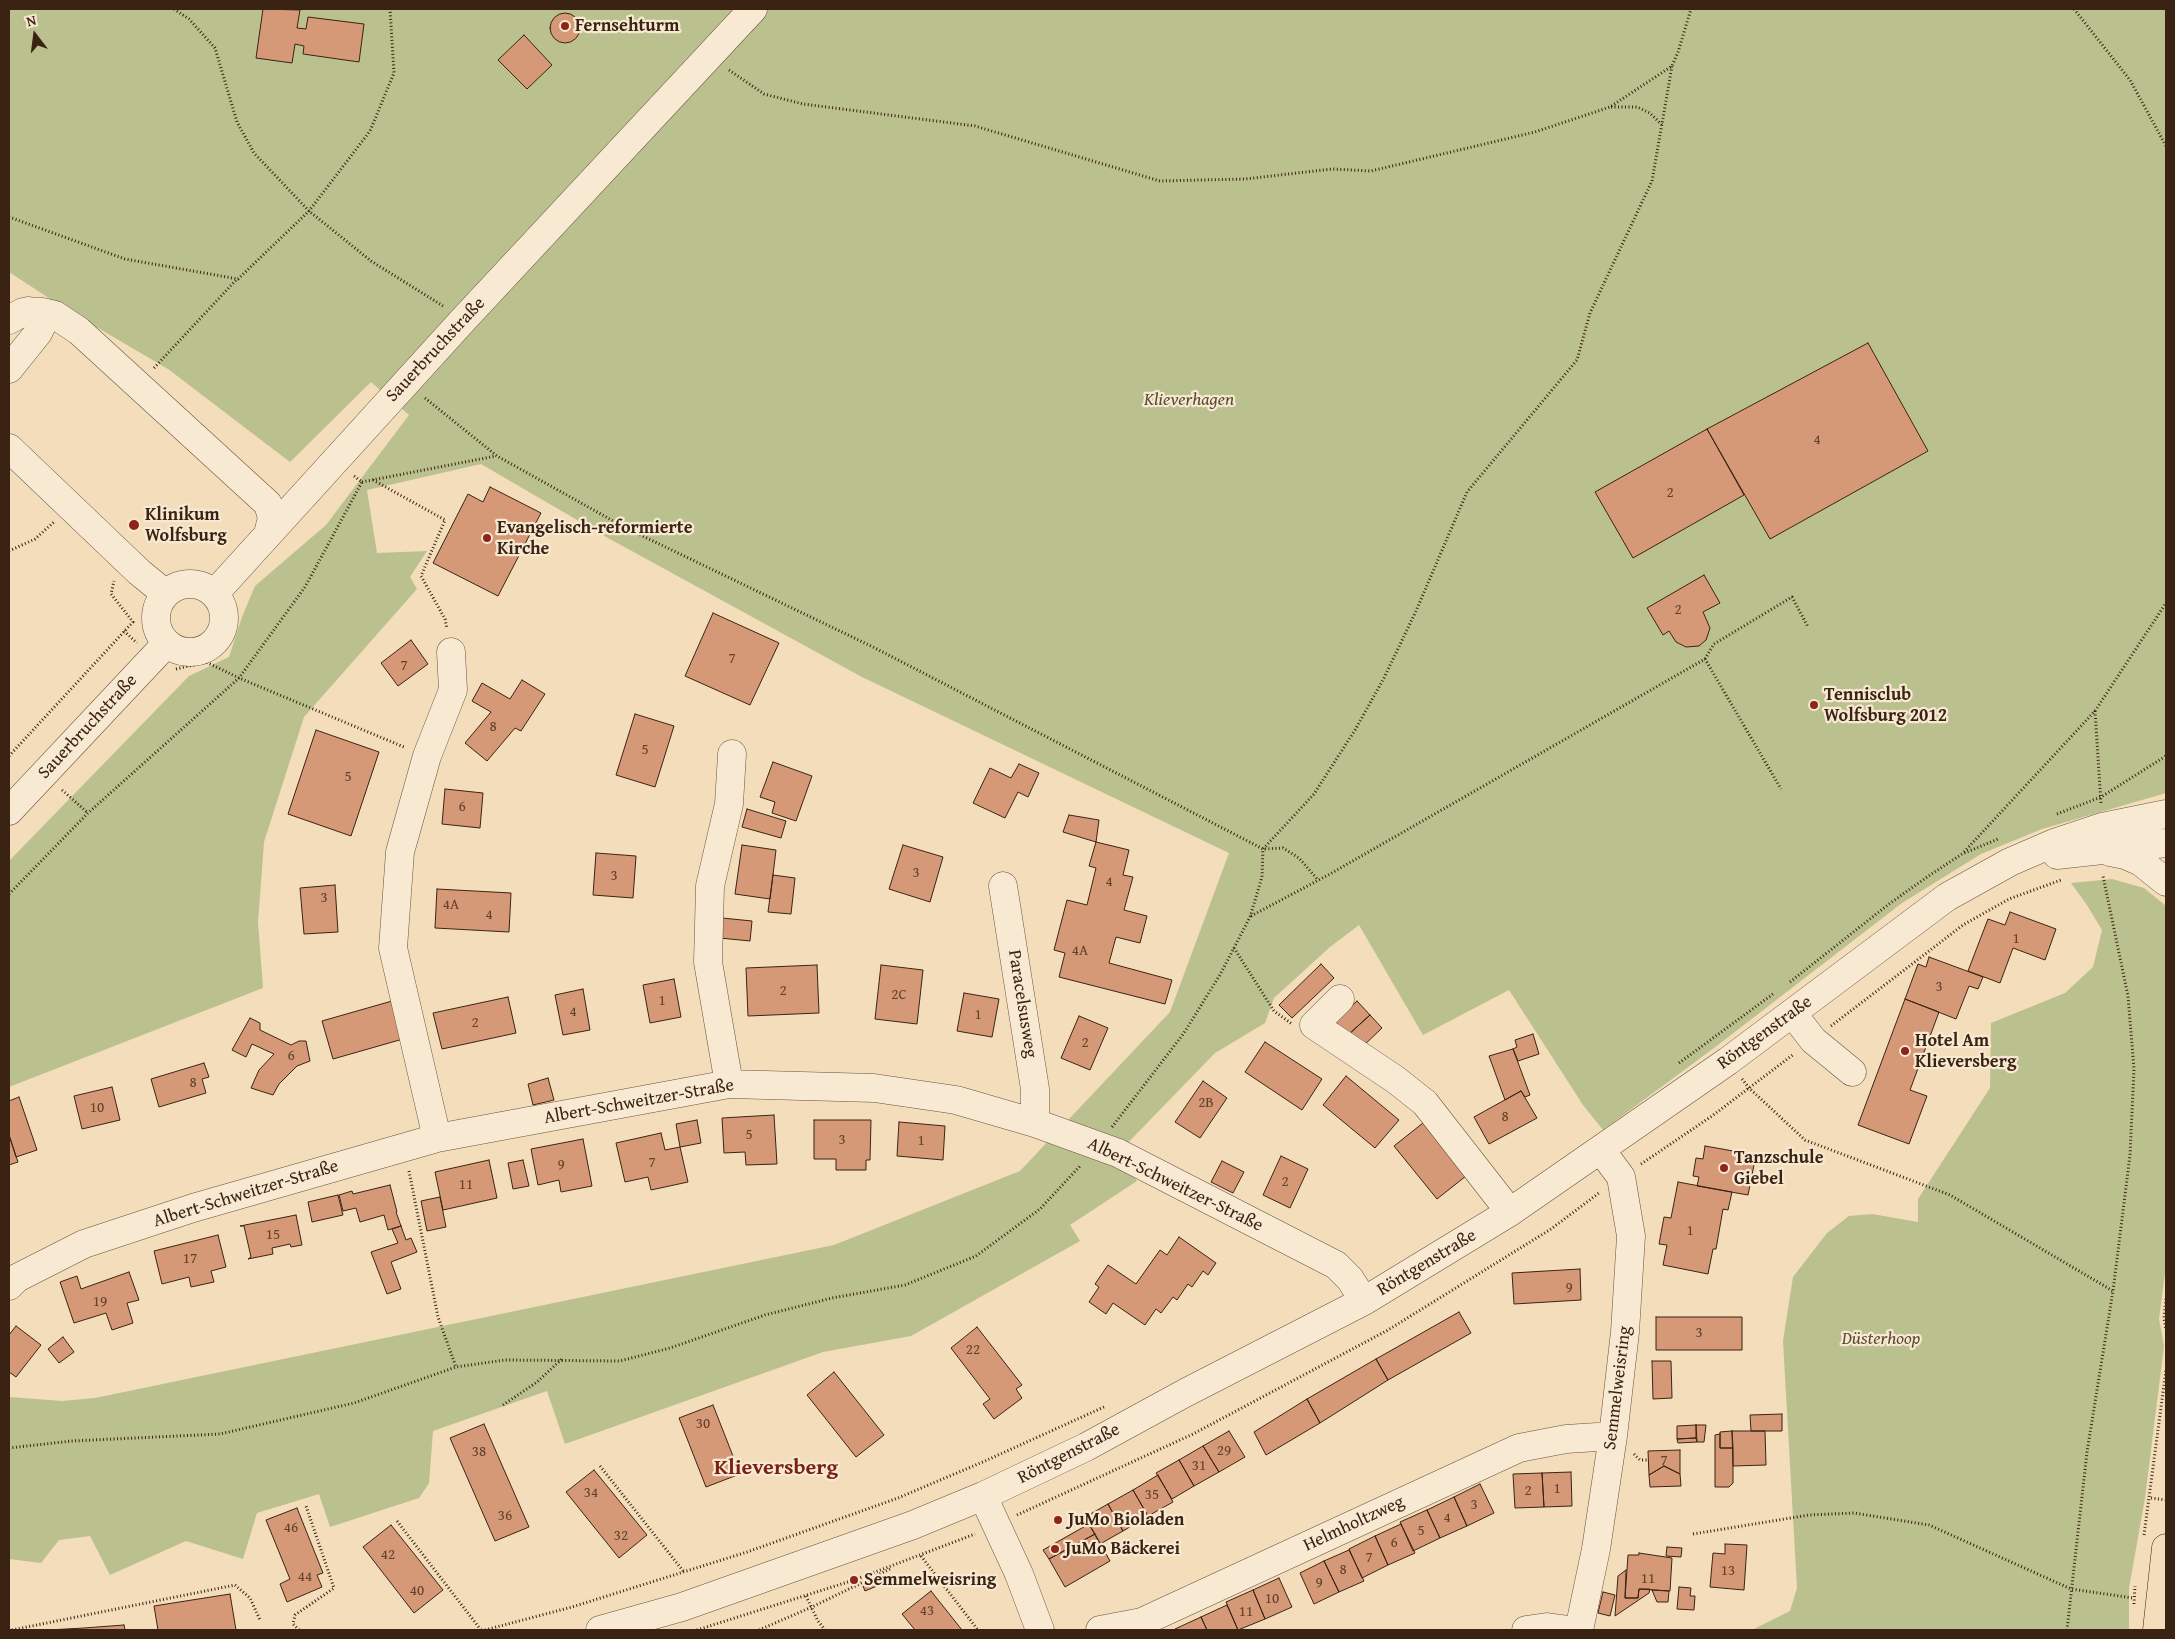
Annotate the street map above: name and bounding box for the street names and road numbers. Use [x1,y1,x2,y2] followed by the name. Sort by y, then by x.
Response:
[382,293,490,407] street label: Sauerbruchstraße
[34,670,142,784] street label: Sauerbruchstraße
[1003,948,1041,1060] street label: Paracelsusweg
[1713,991,1817,1075] street label: Röntgenstraße
[542,1075,736,1129] street label: Albert-Schweitzer-Straße
[1084,1133,1266,1237] street label: Albert-Schweitzer-Straße
[151,1156,341,1232] street label: Albert-Schweitzer-Straße
[1374,1225,1480,1301] street label: Röntgenstraße
[1600,1325,1636,1451] street label: Semmelweisring
[1014,1419,1124,1489] street label: Röntgenstraße
[1300,1491,1408,1557] street label: Helmholtzweg

